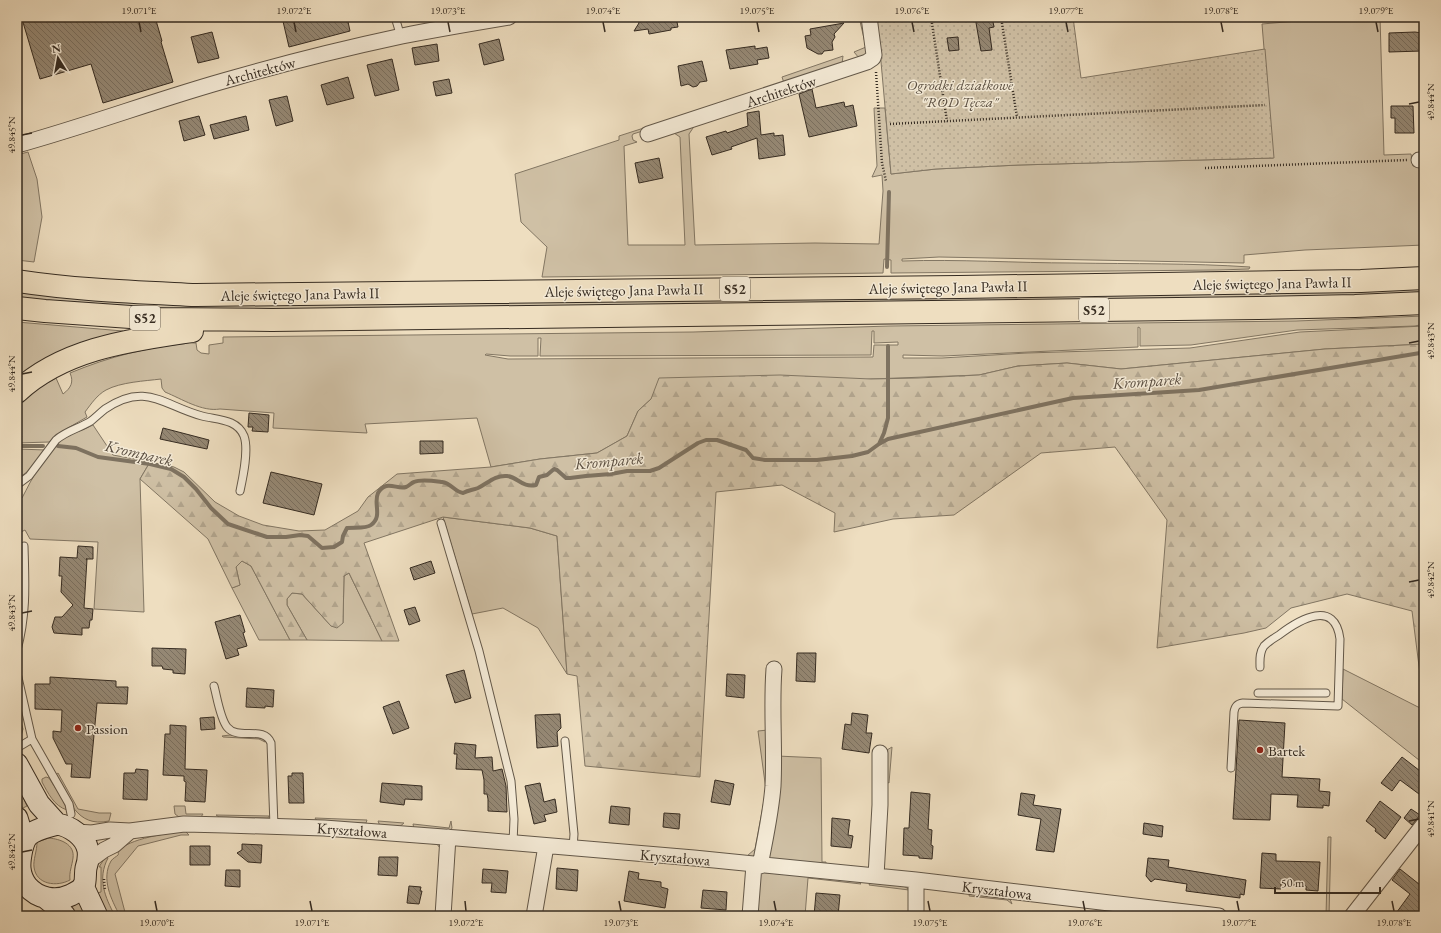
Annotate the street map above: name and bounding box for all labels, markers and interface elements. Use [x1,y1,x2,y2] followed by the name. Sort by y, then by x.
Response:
[122,4,157,17] text: 19.071°E
[277,4,312,17] text: 19.072°E
[431,4,466,17] text: 19.073°E
[586,4,621,17] text: 19.074°E
[740,4,775,17] text: 19.075°E
[895,4,930,17] text: 19.076°E
[1049,4,1084,17] text: 19.077°E
[1204,4,1239,17] text: 19.078°E
[1359,4,1394,17] text: 19.079°E
[38,38,78,78] north arrow
[50,40,62,56] text: N
[221,52,298,90] street label: Architektów
[743,71,819,112] street label: Architektów
[907,75,1014,111] park label: Ogródki działkowe "ROD Tęcza"
[1424,83,1437,121] text: 49.844°N
[5,116,18,154] text: 49.845°N
[1191,272,1352,294] street label: Aleje świętego Jana Pawła II
[867,276,1028,298] street label: Aleje świętego Jana Pawła II
[720,277,750,301] road number: S52
[543,279,704,301] street label: Aleje świętego Jana Pawła II
[219,283,380,305] street label: Aleje świętego Jana Pawła II
[1079,298,1109,322] road number: S52
[130,306,160,330] road number: S52
[1424,322,1437,360] text: 49.843°N
[5,355,18,393] text: 49.844°N
[1111,368,1183,394] water label: Kromparek
[102,435,176,471] water label: Kromparek
[573,447,645,475] water label: Kromparek
[1424,561,1437,599] text: 49.842°N
[5,594,18,632] text: 49.843°N
[86,719,128,738] place label: Passion
[73,723,83,733] marker: Passion
[1268,741,1306,760] place label: Bartek
[1255,745,1265,755] marker: Bartek
[1424,800,1437,838] text: 49.841°N
[316,818,388,842] street label: Kryształowa
[5,833,18,871] text: 49.842°N
[639,844,711,870] street label: Kryształowa
[1275,869,1380,895] scale bar
[1281,875,1305,891] text: 50 m
[961,876,1033,904] street label: Kryształowa
[140,916,175,929] text: 19.070°E
[295,916,330,929] text: 19.071°E
[449,916,484,929] text: 19.072°E
[604,916,639,929] text: 19.073°E
[759,916,794,929] text: 19.074°E
[913,916,948,929] text: 19.075°E
[1068,916,1103,929] text: 19.076°E
[1222,916,1257,929] text: 19.077°E
[1377,916,1412,929] text: 19.078°E

